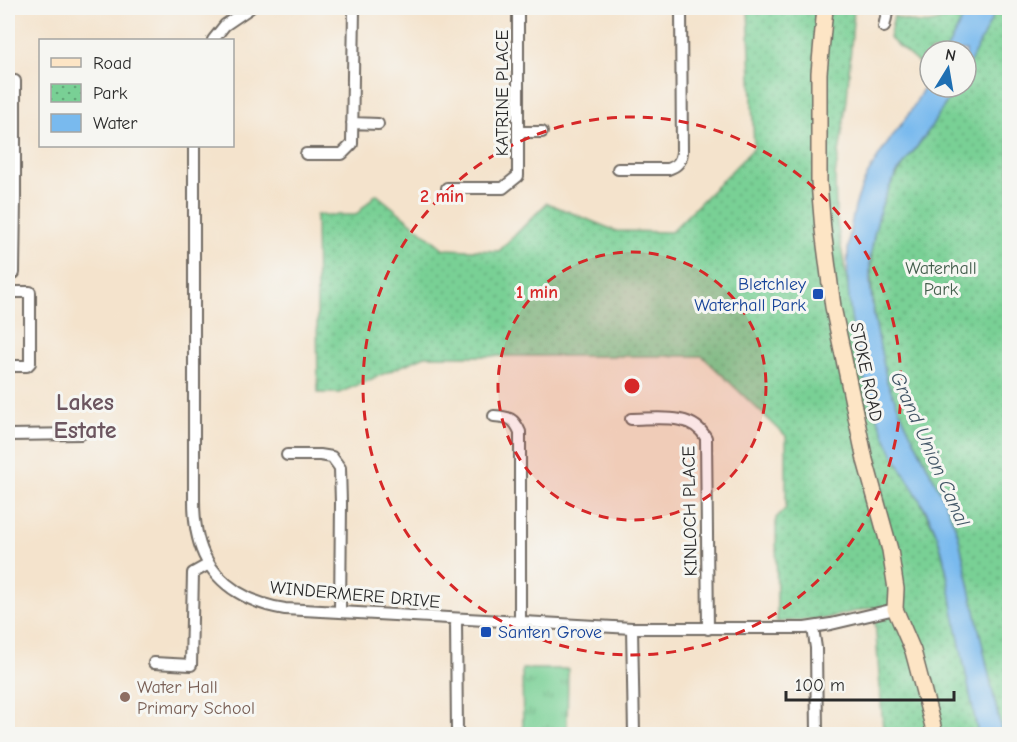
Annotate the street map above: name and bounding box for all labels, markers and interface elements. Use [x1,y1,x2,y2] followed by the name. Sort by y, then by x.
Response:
[492,30,513,156] street label: KATRINE PLACE
[39,39,234,147] legend
[918,39,978,99] north arrow
[944,45,958,65] text: N
[93,53,132,74] text: Road
[93,83,128,104] text: Park
[93,113,138,134] text: Water
[420,186,464,207] text: 2 min
[905,258,977,300] park label: Waterhall Park
[694,274,807,316] place label: Bletchley Waterhall Park
[516,282,558,303] text: 1 min
[811,287,825,301] marker: Bletchley Waterhall Park
[845,320,887,424] street label: STOKE ROAD
[886,368,975,530] water label: Grand Union Canal
[622,376,642,396] centre of rings
[54,388,117,444] district label: Lakes Estate
[678,445,702,576] street label: KINLOCH PLACE
[269,577,441,613] street label: WINDERMERE DRIVE
[498,622,602,643] place label: Santen Grove
[479,625,493,639] marker: Santen Grove
[786,664,954,702] scale bar
[795,675,845,696] text: 100 m
[137,677,255,719] place label: Water Hall Primary School
[118,690,132,704] marker: Water Hall Primary School

